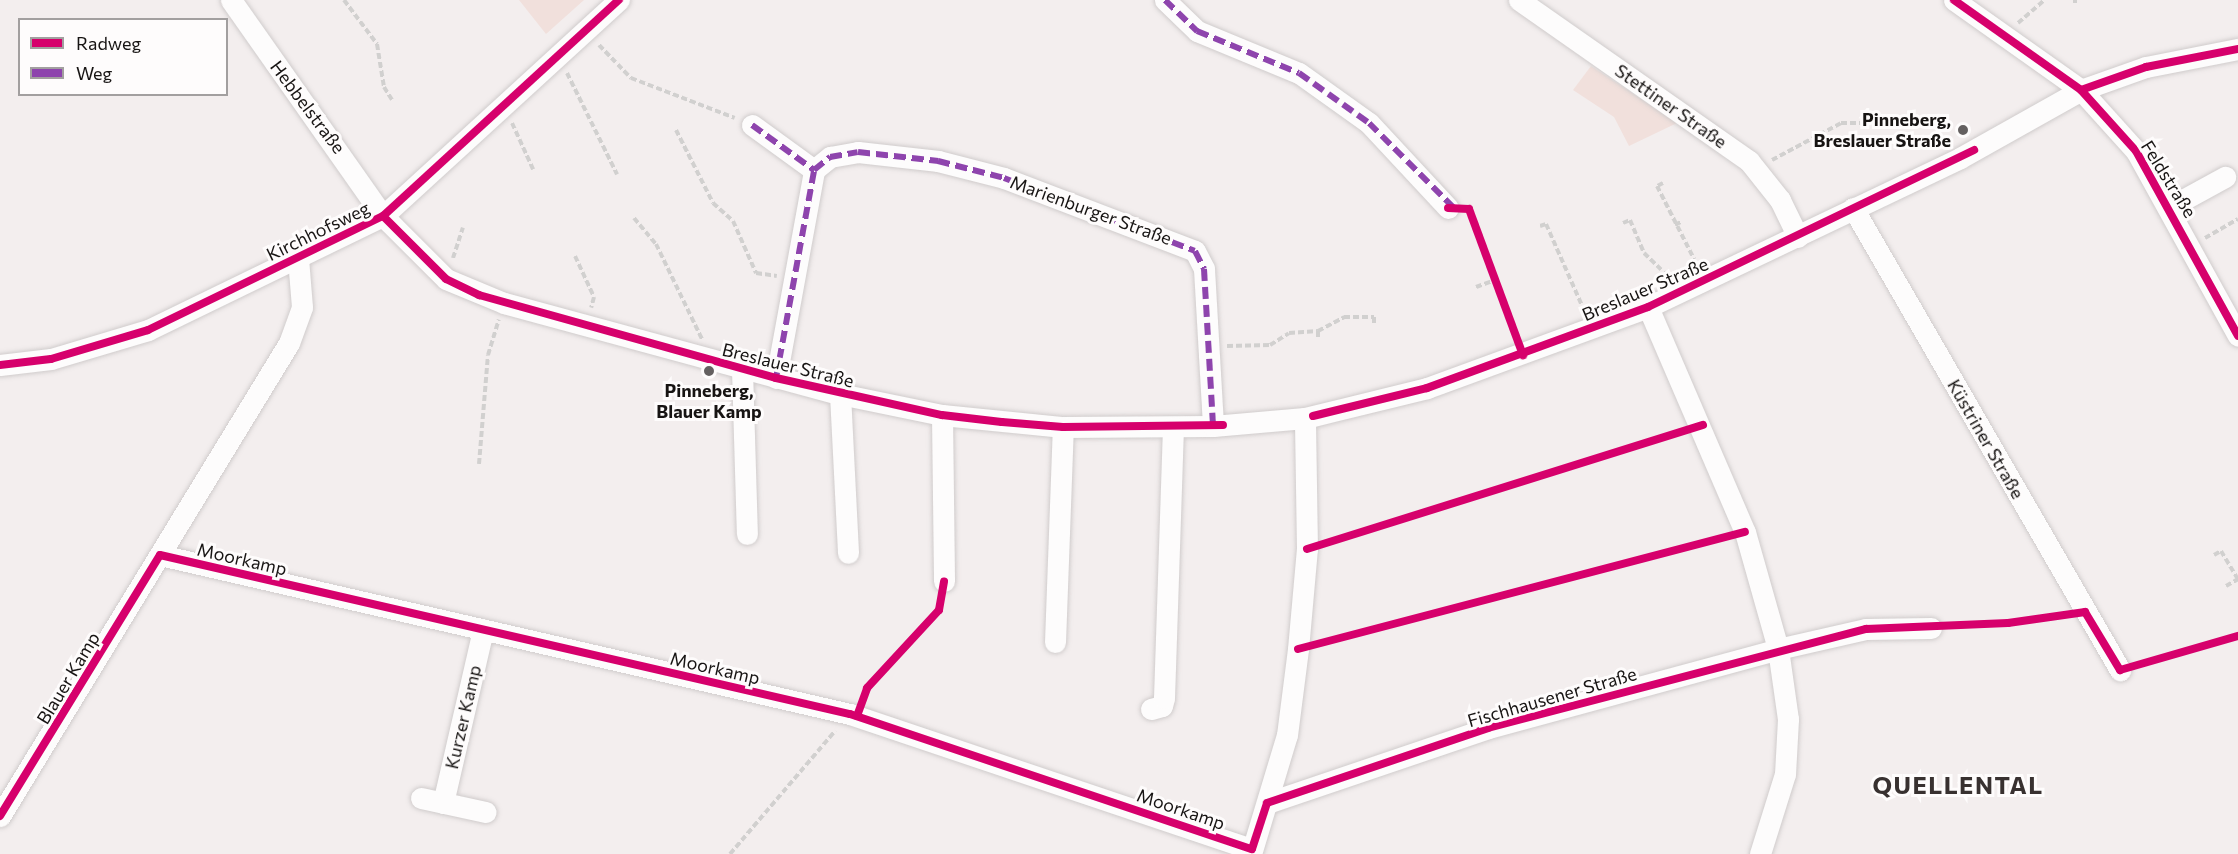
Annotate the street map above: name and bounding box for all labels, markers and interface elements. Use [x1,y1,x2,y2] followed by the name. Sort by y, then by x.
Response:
[18,18,228,96] legend
[76,32,141,54] text: Radweg
[266,56,350,158] street label: Hebbelstraße
[1611,59,1731,153] street label: Stettiner Straße
[76,62,112,84] text: Weg
[1814,109,1951,152] place label: Pinneberg, Breslauer Straße
[1956,123,1970,137] marker: Pinneberg, Breslauer Straße
[2137,136,2201,222] street label: Feldstraße
[1007,171,1175,249] street label: Marienburger Straße
[263,197,373,265] street label: Kirchhofsweg
[1579,253,1711,325] street label: Breslauer Straße
[720,338,856,392] street label: Breslauer Straße
[702,364,716,378] marker: Pinneberg, Blauer Kamp
[1943,375,2029,503] street label: Küstriner Straße
[656,380,762,422] place label: Pinneberg, Blauer Kamp
[195,538,289,580] street label: Moorkamp
[32,628,104,728] street label: Blauer Kamp
[668,647,762,689] street label: Moorkamp
[441,663,485,771] street label: Kurzer Kamp
[1465,663,1639,731] street label: Fischhausener Straße
[1872,771,2044,799] district label: QUELLENTAL
[1134,784,1228,834] street label: Moorkamp

